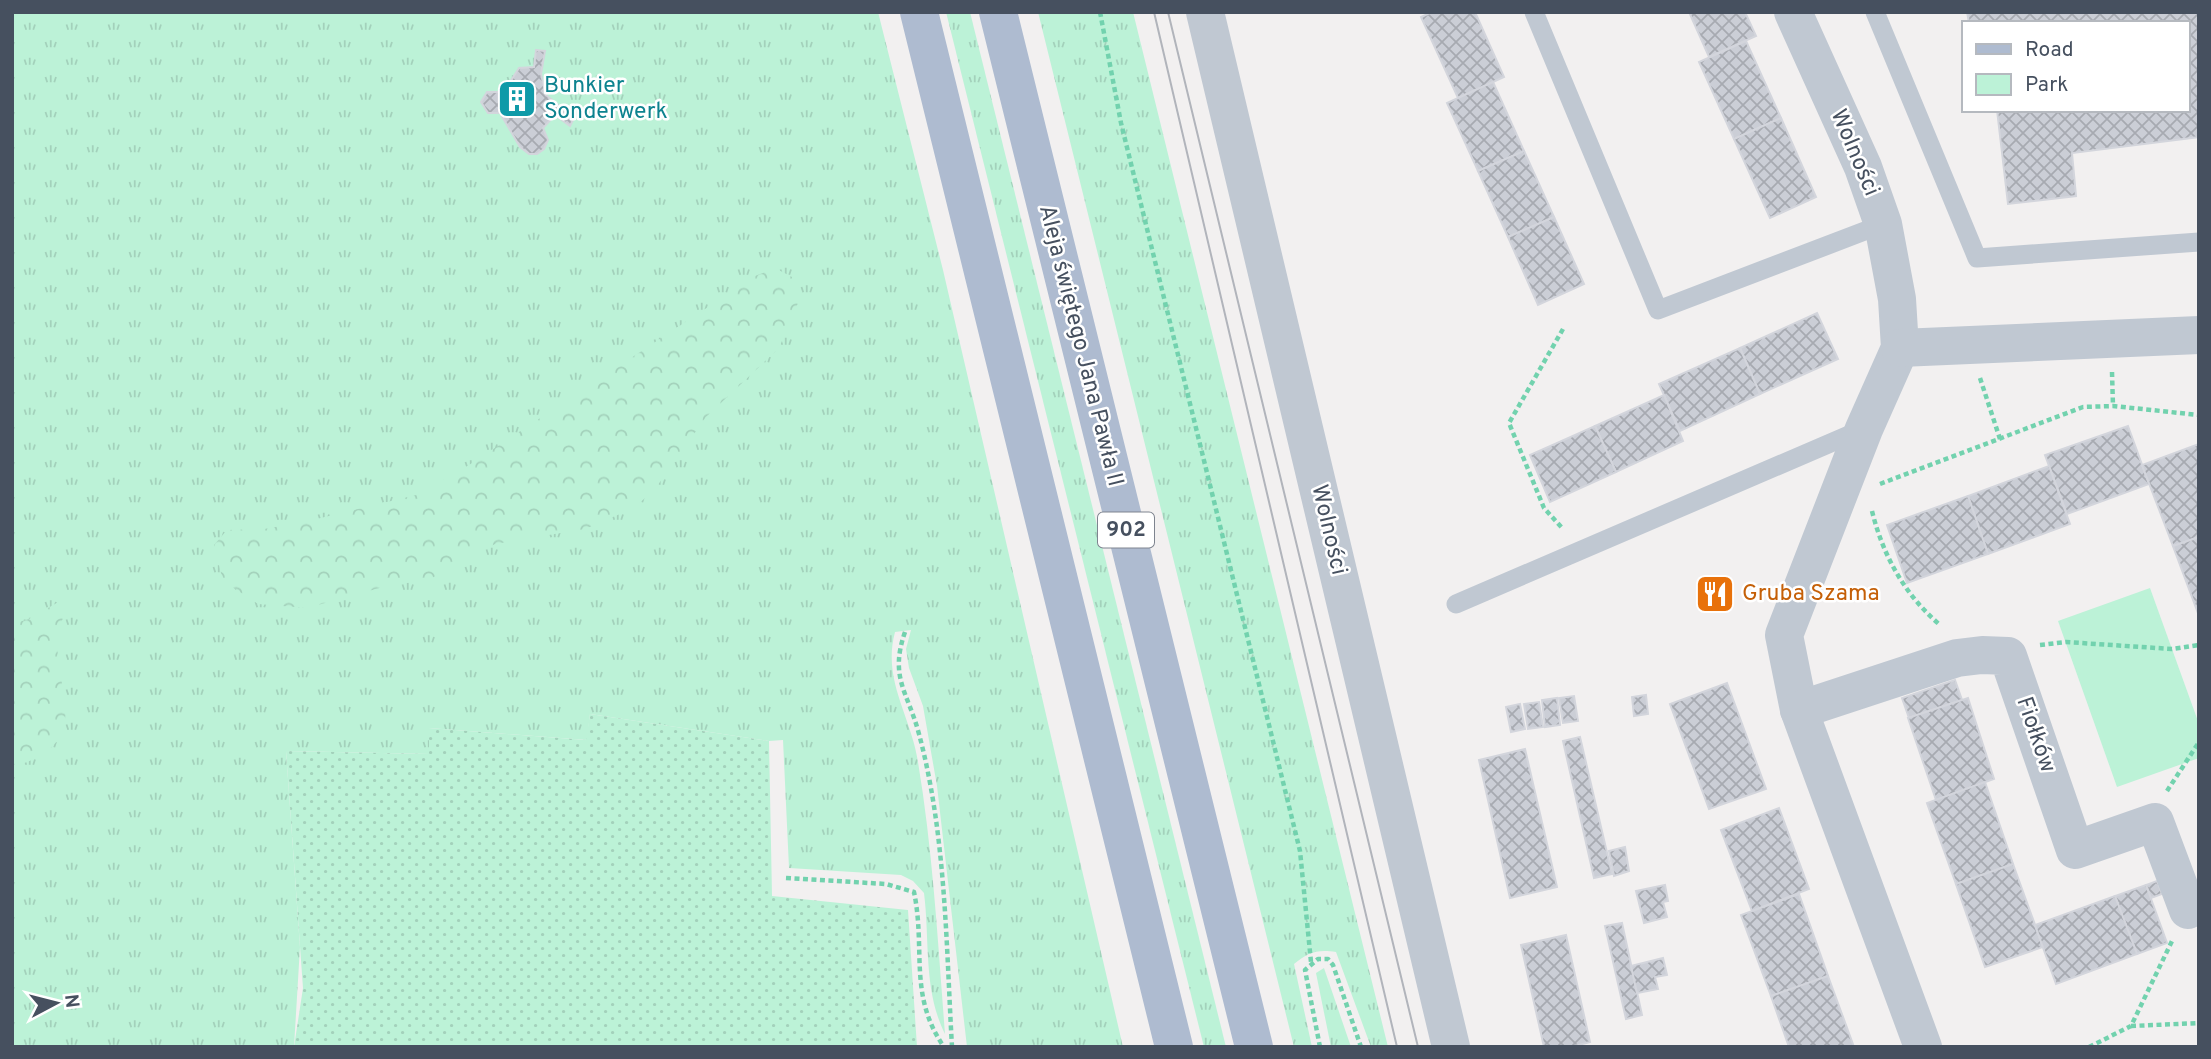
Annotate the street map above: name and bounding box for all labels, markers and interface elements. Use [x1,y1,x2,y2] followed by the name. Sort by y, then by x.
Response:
[1962,21,2190,112] legend
[2025,37,2074,64] text: Road
[544,72,668,127] place label: Bunkier Sonderwerk
[2025,72,2068,99] text: Park
[496,78,538,120] building icon: Bunkier Sonderwerk
[1823,105,1885,201] street label: Wolności
[1031,202,1129,490] street label: Aleja świętego Jana Pawła II
[1304,482,1352,578] street label: Wolności
[1098,512,1154,548] road number: 902
[1694,573,1736,615] restaurant icon: Gruba Szama
[1742,580,1880,609] place label: Gruba Szama
[2009,693,2061,777] street label: Fiołków
[21,968,91,1038] north arrow
[58,993,84,1009] text: N

